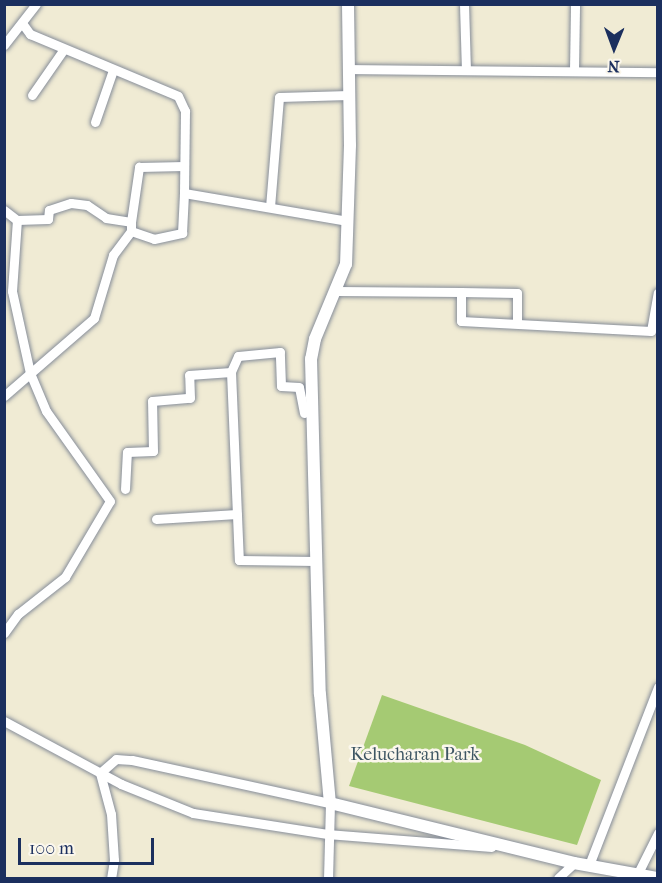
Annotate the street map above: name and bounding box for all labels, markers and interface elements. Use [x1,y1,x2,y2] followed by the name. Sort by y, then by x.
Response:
[584,18,644,78] north arrow
[607,57,620,76] text: N
[351,744,479,766] park label: Kelucharan Park
[21,826,158,864] scale bar
[29,838,74,859] text: 100 m

